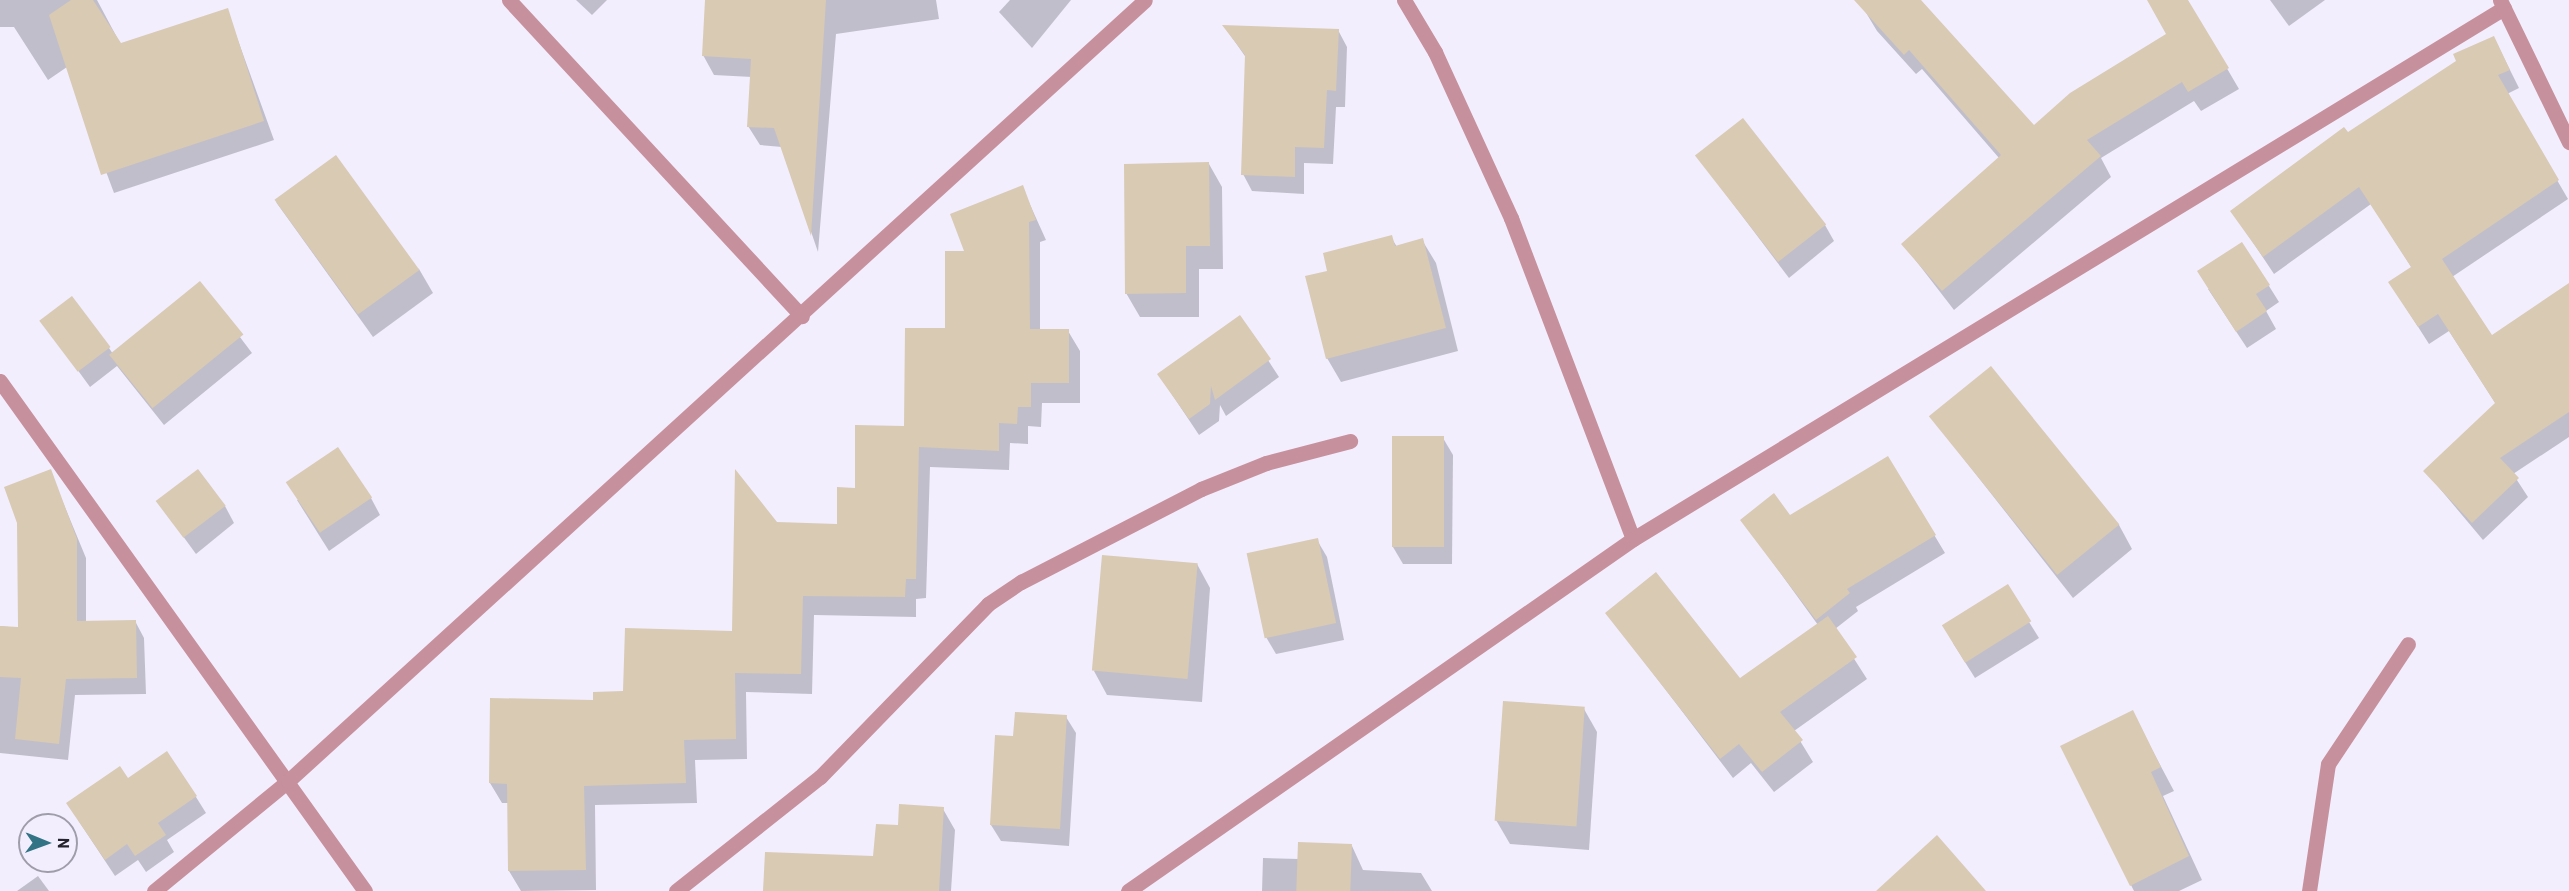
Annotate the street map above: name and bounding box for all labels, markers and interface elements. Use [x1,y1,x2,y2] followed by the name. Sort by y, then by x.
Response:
[18,813,78,873] north arrow
[55,838,74,849] text: N

